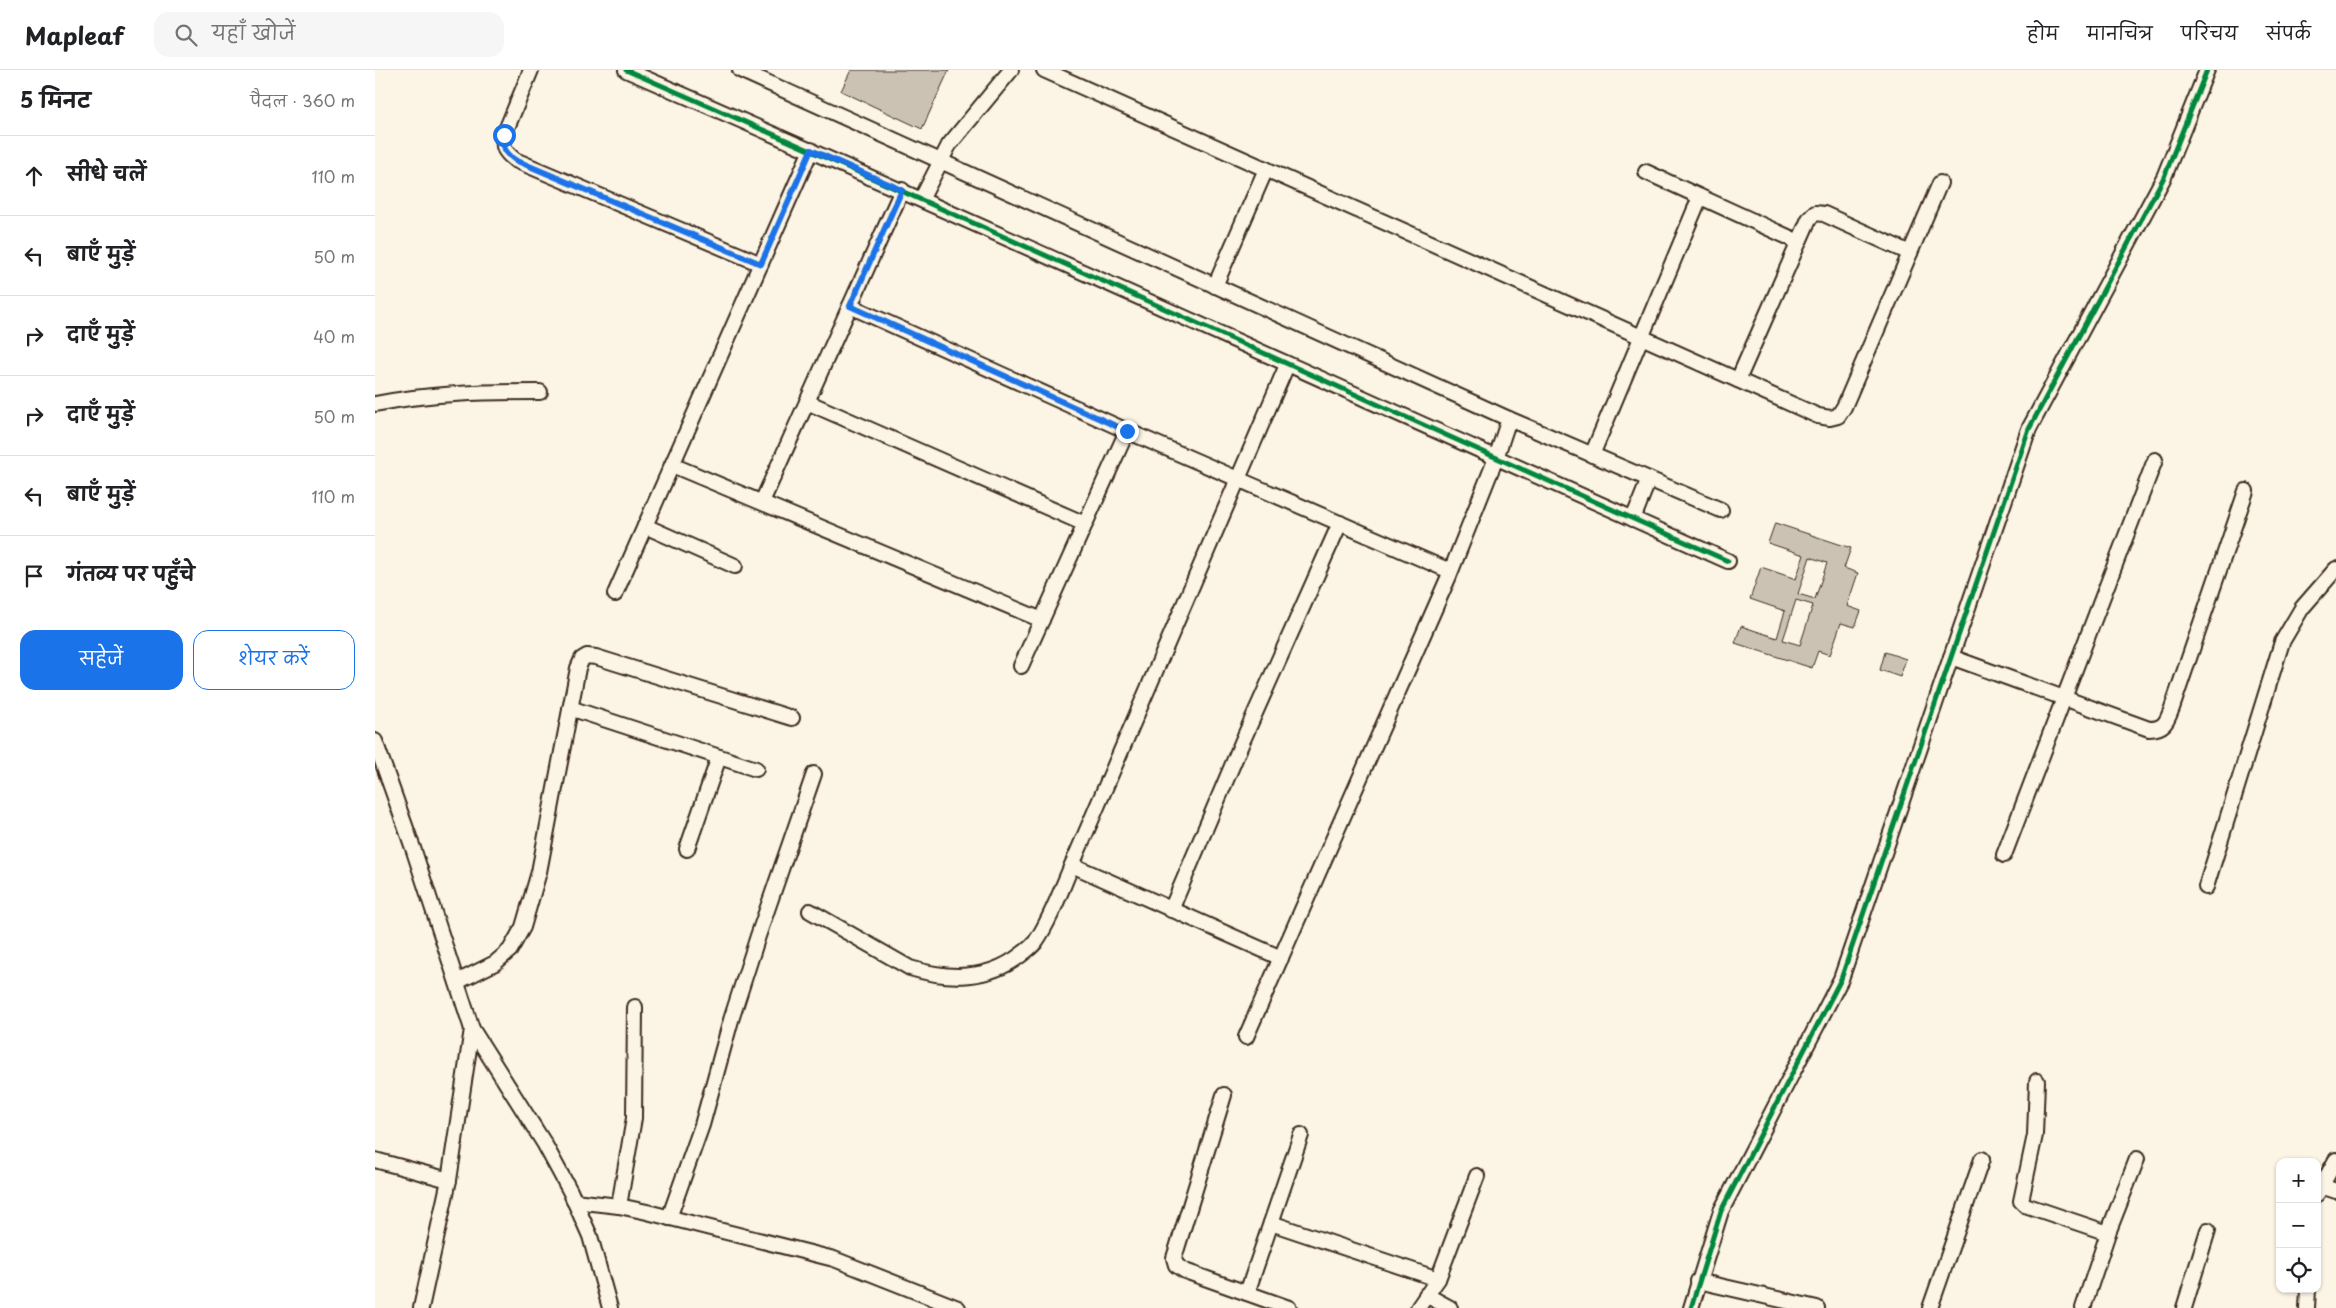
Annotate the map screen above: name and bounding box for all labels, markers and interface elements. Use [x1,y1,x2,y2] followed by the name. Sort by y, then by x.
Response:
[154,12,504,57] search box
[25,17,124,53] text: Mapleaf
[212,18,295,46] text: यहाँ खोजें
[2027,19,2059,46] text: होम
[2087,19,2153,46] text: मानचित्र
[2181,19,2238,46] text: परिचय
[2266,19,2311,46] text: संपर्क
[172,21,200,49] icon: search
[20,83,91,115] text: 5 मिनट
[250,88,355,112] text: पैदल · 360 m
[493,124,516,147] route start
[67,159,146,187] text: सीधे चलें
[20,162,48,190] icon: ahead
[312,164,355,188] text: 110 m
[67,239,135,267] text: बाएँ मुड़ें
[20,242,48,270] icon: left
[314,244,355,268] text: 50 m
[67,319,134,347] text: दाएँ मुड़ें
[20,322,48,350] icon: right
[313,324,355,348] text: 40 m
[67,399,134,427] text: दाएँ मुड़ें
[20,402,48,430] icon: right
[314,404,355,428] text: 50 m
[1116,420,1139,443] route end
[67,479,135,507] text: बाएँ मुड़ें
[20,482,48,510] icon: left
[312,484,355,508] text: 110 m
[67,559,195,587] text: गंतव्य पर पहुँचे
[20,562,48,590] icon: arrive
[20,630,183,690] button: सहेजें
[193,630,355,690] button: शेयर करें
[2276,1158,2321,1293] map controls
[2276,1158,2321,1203] button: +
[2276,1203,2321,1248] button: −
[2276,1248,2321,1293] button: locate

